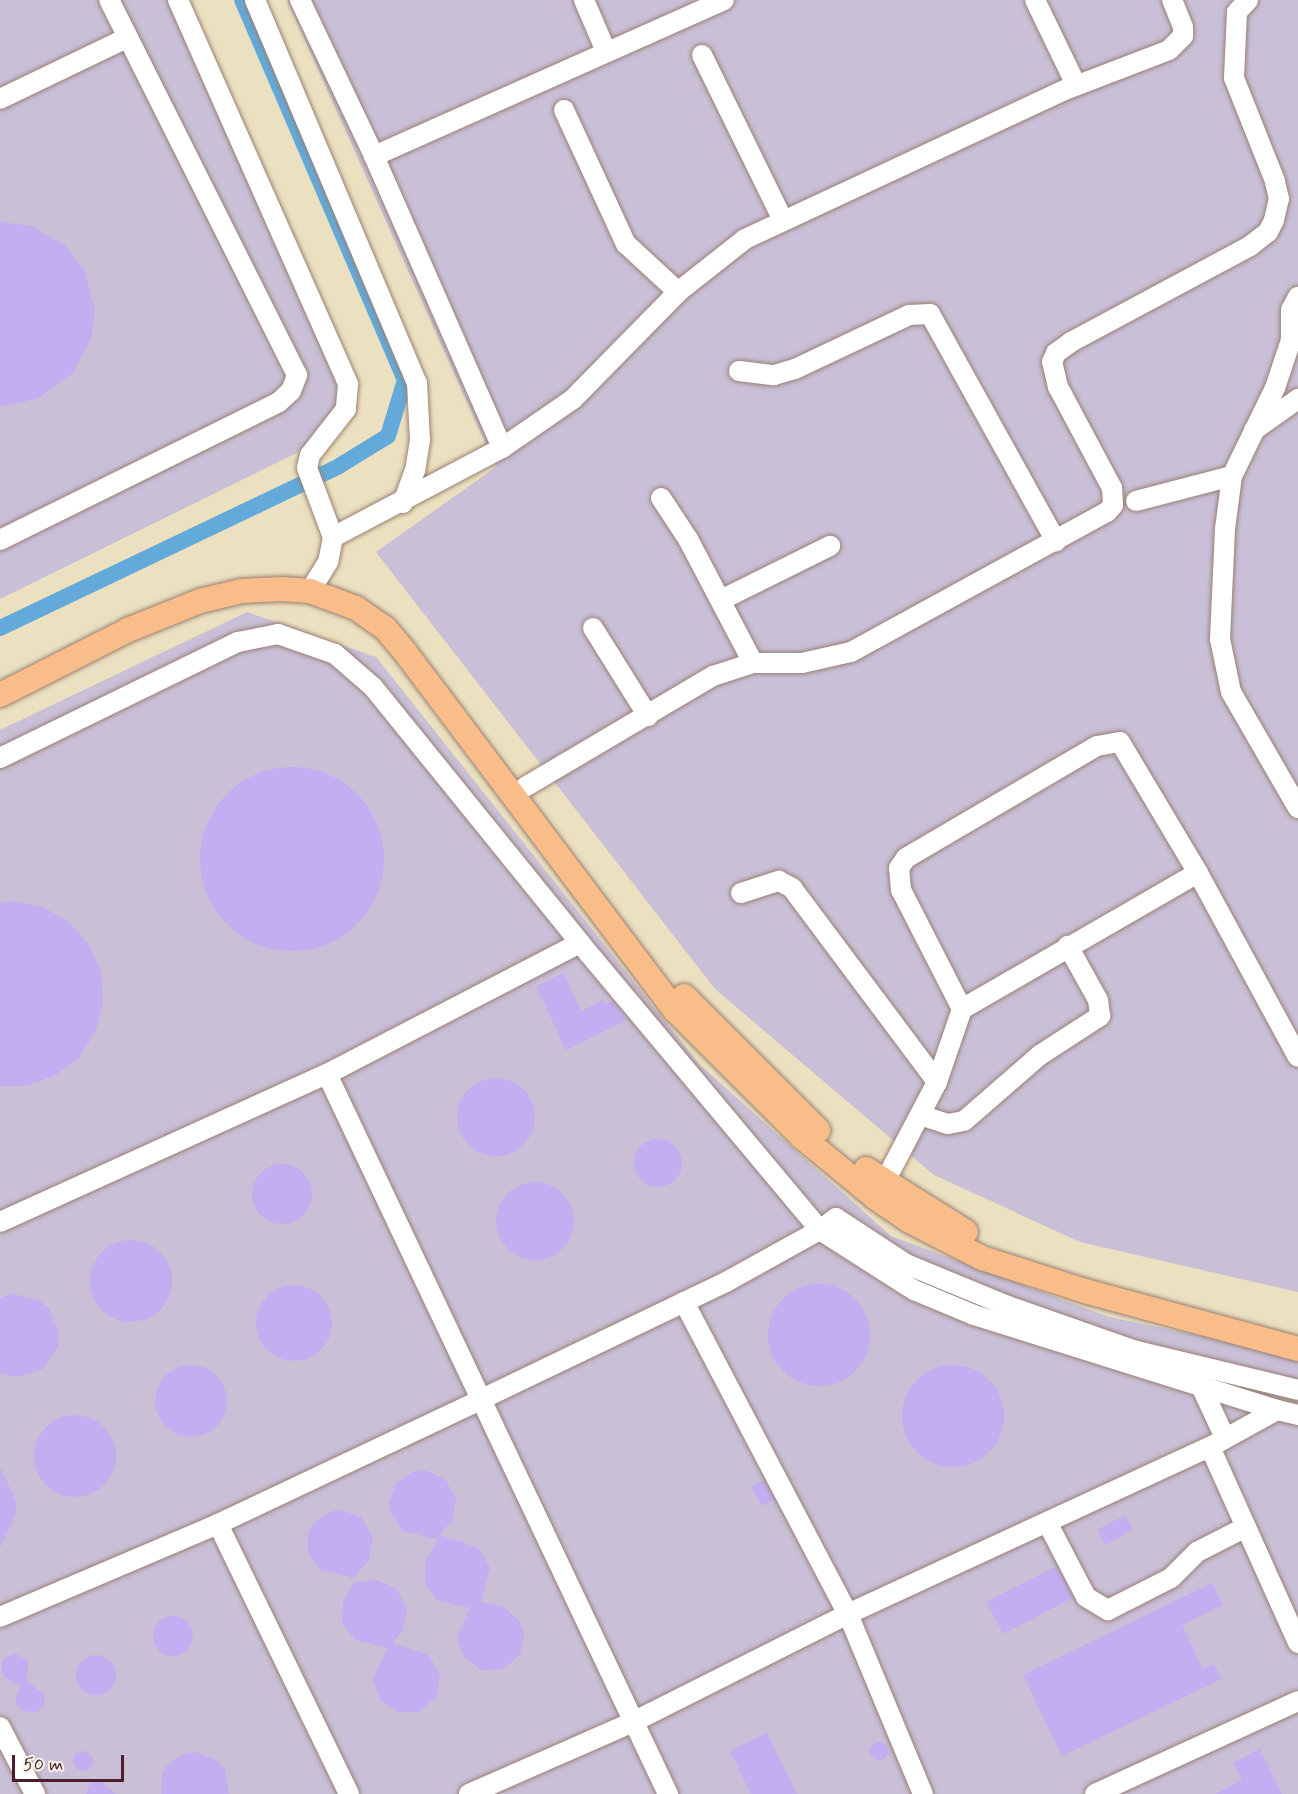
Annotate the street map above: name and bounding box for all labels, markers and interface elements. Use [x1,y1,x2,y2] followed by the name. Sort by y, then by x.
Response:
[15,1743,128,1781] scale bar
[23,1753,63,1777] text: 50 m

